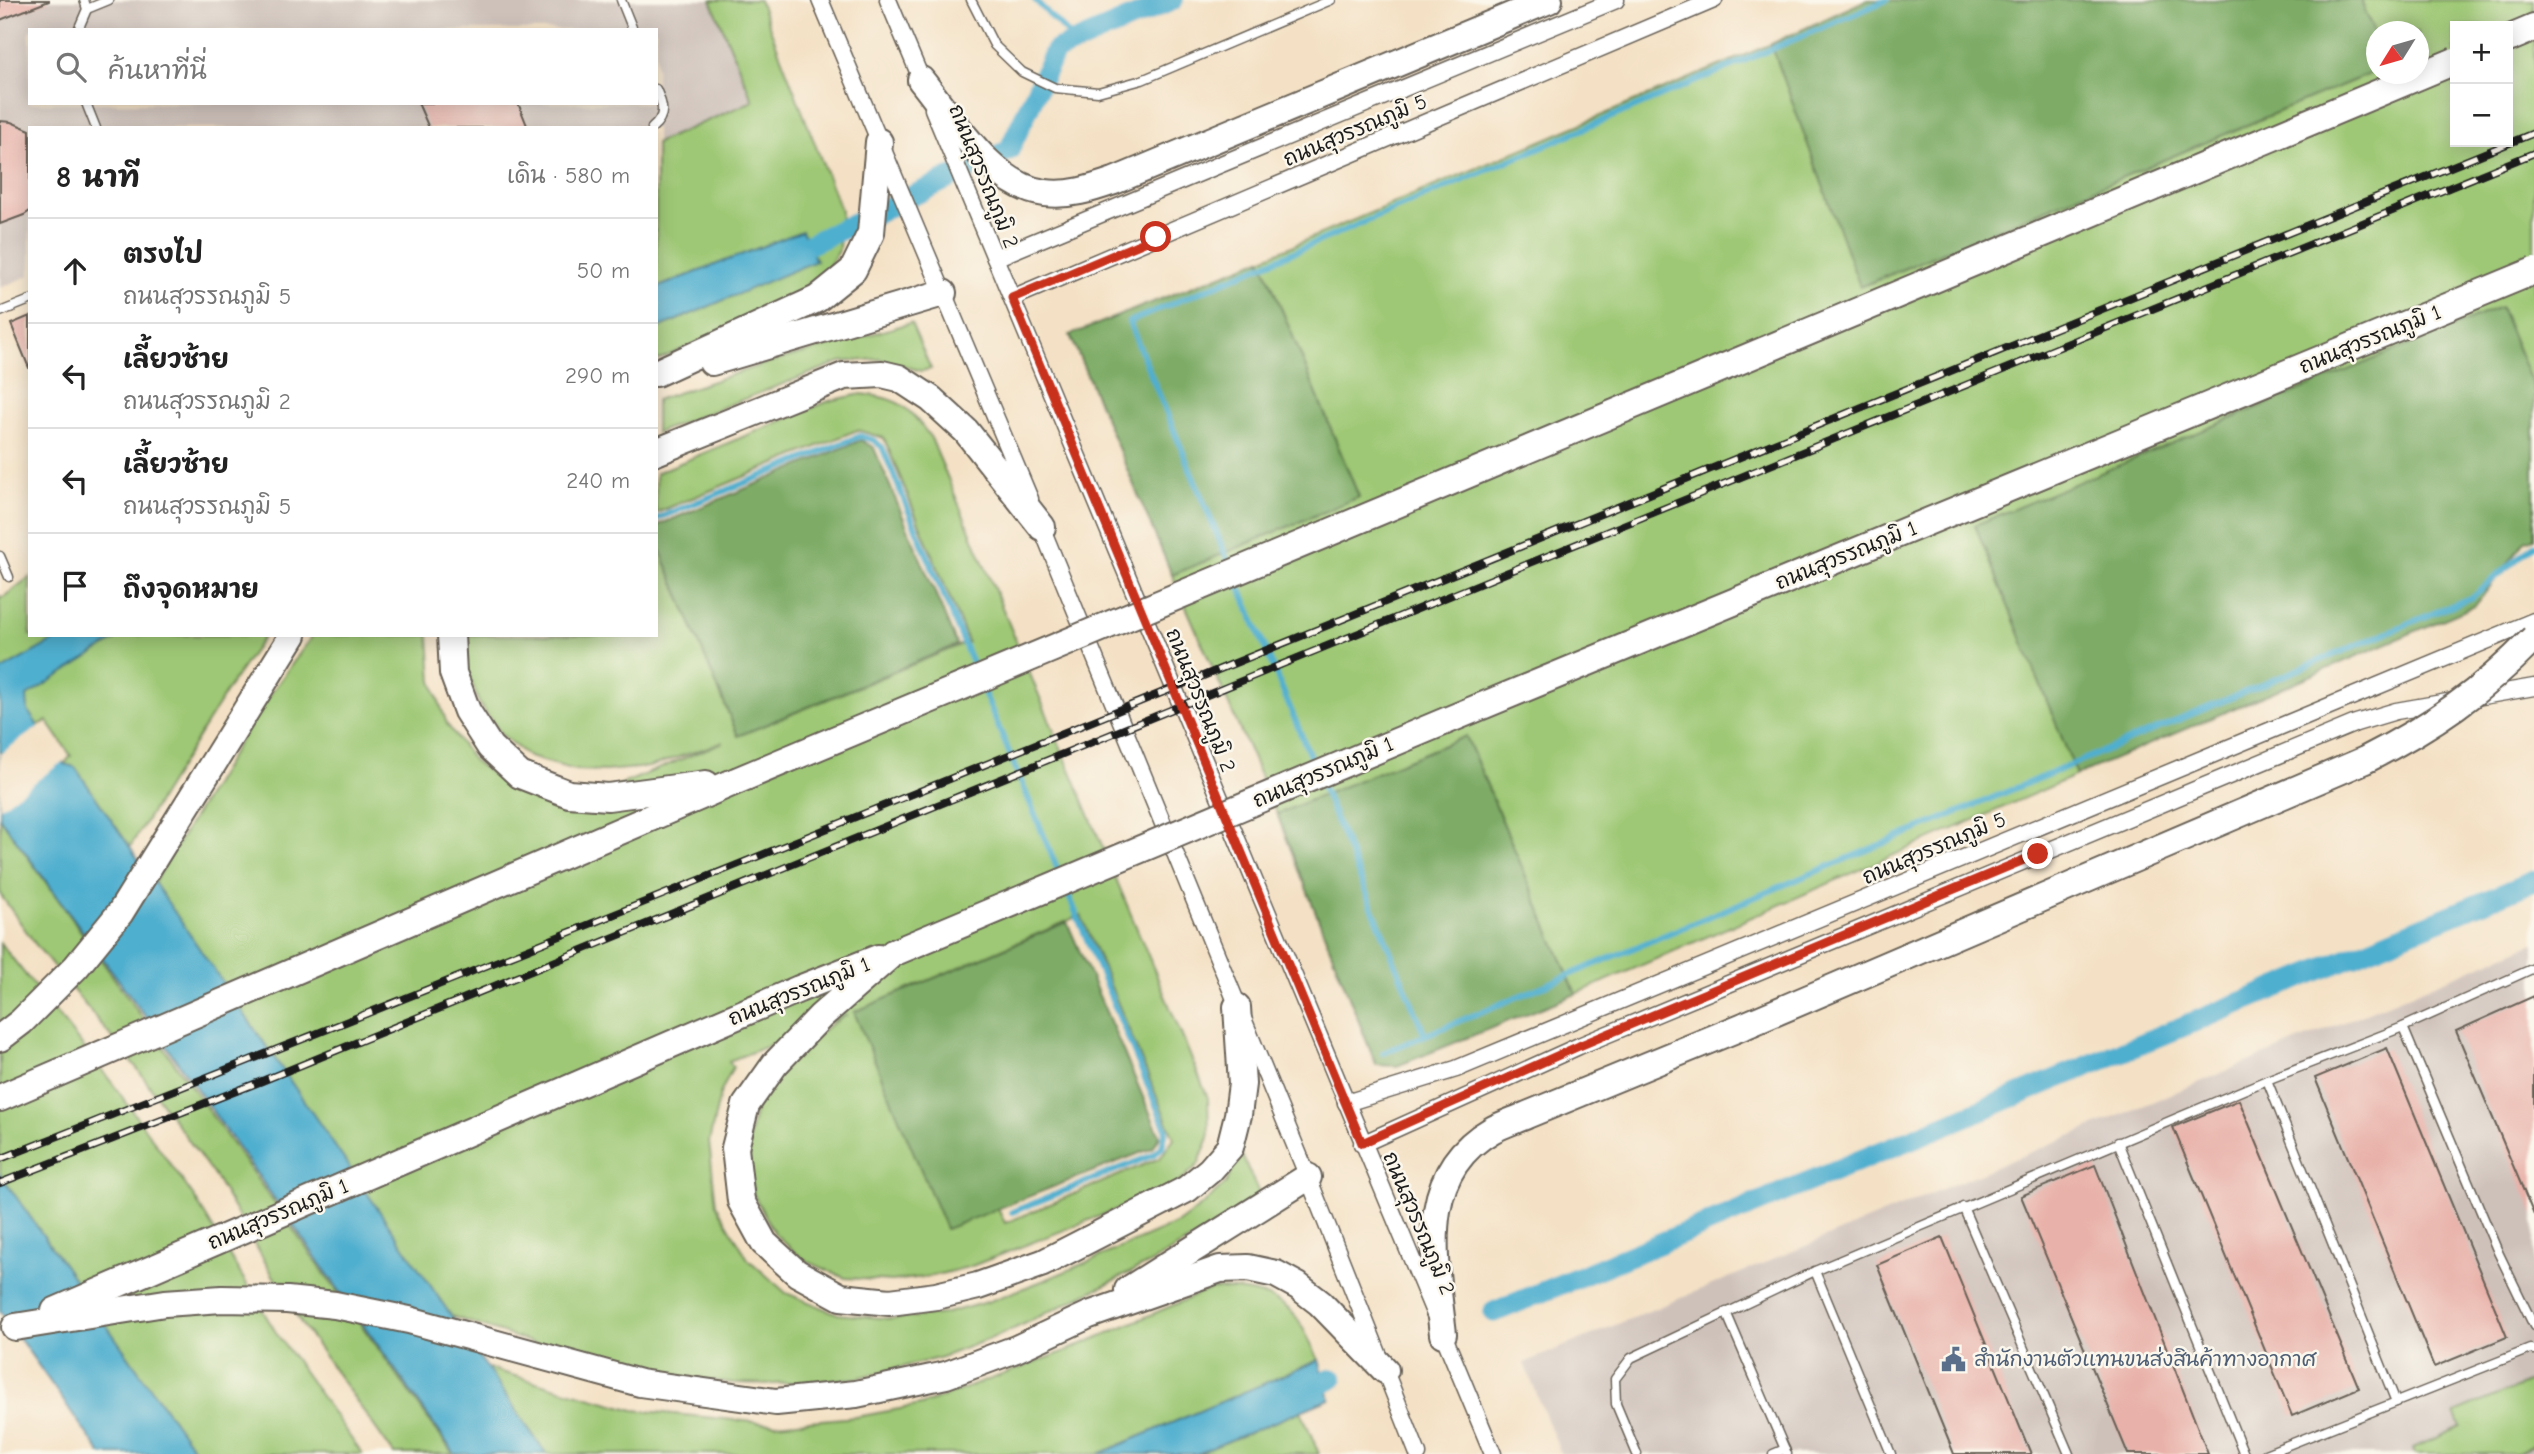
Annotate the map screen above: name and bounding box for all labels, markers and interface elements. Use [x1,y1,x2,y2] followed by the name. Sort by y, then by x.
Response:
[2366,21,2429,84] north arrow
[2450,21,2513,147] map controls
[2450,21,2513,84] button: +
[28,28,658,105] search box
[52,48,90,86] icon: search
[108,56,207,86] text: ค้นหาที่นี่
[2450,84,2513,147] button: −
[1280,89,1432,175] street label: ถนนสุวรรณภูมิ 5
[940,101,1024,253] street label: ถนนสุวรรณภูมิ 2
[56,160,140,195] text: 8 นาที
[507,162,630,189] text: เดิน · 580 m
[1140,221,1171,252] route start
[123,240,203,270] text: ตรงไป
[56,252,94,290] icon: ahead
[577,257,630,284] text: 50 m
[123,283,291,310] text: ถนนสุวรรณภูมิ 5
[2296,300,2446,382] street label: ถนนสุวรรณภูมิ 1
[123,345,229,375] text: เลี้ยวซ้าย
[56,357,94,395] icon: left
[565,362,630,389] text: 290 m
[123,388,291,415] text: ถนนสุวรรณภูมิ 2
[123,450,229,480] text: เลี้ยวซ้าย
[56,462,94,500] icon: left
[566,467,630,494] text: 240 m
[123,493,291,520] text: ถนนสุวรรณภูมิ 5
[1772,516,1922,598] street label: ถนนสุวรรณภูมิ 1
[56,567,94,605] icon: arrive
[123,575,259,605] text: ถึงจุดหมาย
[1157,625,1241,777] street label: ถนนสุวรรณภูมิ 2
[1249,732,1399,816] street label: ถนนสุวรรณภูมิ 1
[1859,807,2011,893] street label: ถนนสุวรรณภูมิ 5
[2022,838,2053,869] route end
[725,952,875,1034] street label: ถนนสุวรรณภูมิ 1
[1374,1148,1460,1300] street label: ถนนสุวรรณภูมิ 2
[204,1174,354,1258] street label: ถนนสุวรรณภูมิ 1
[1940,1345,1968,1373] public building icon: สำนักงานตัวแทนขนส่งสินค้าทางอากาศ
[1974,1346,2318,1371] place label: สำนักงานตัวแทนขนส่งสินค้าทางอากาศ

